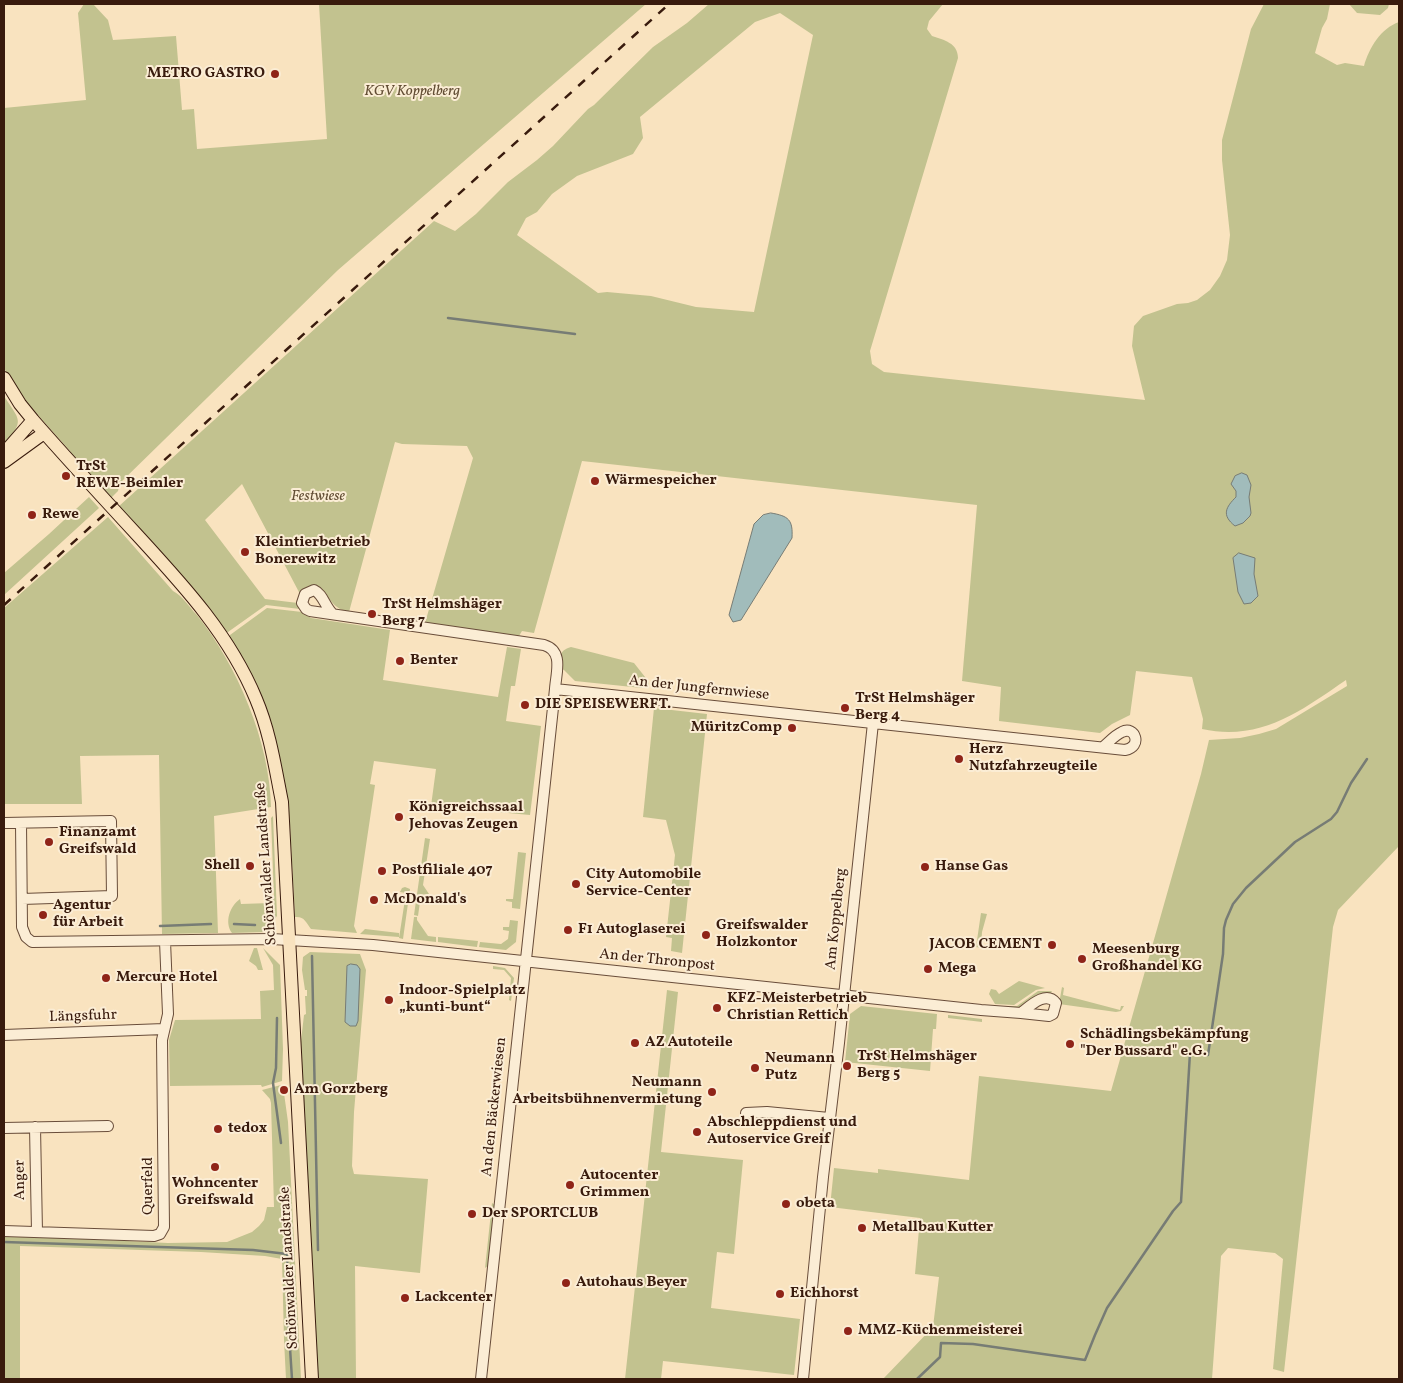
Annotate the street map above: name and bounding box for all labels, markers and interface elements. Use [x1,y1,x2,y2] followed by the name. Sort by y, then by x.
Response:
[147,65,265,83] place label: METRO GASTRO
[269,68,281,80] marker: METRO GASTRO
[364,83,460,101] park label: KGV Koppelberg
[76,458,183,493] place label: TrSt REWE-Beimler
[60,470,72,482] marker: TrSt REWE-Beimler
[605,472,717,490] place label: Wärmespeicher
[589,475,601,487] marker: Wärmespeicher
[291,488,345,506] park label: Festwiese
[42,506,79,524] place label: Rewe
[26,509,38,521] marker: Rewe
[255,534,370,569] place label: Kleintierbetrieb Bonerewitz
[239,546,251,558] marker: Kleintierbetrieb Bonerewitz
[382,596,502,631] place label: TrSt Helmshäger Berg 7
[366,608,378,620] marker: TrSt Helmshäger Berg 7
[410,652,458,670] place label: Benter
[394,655,406,667] marker: Benter
[628,673,770,705] street label: An der Jungfernwiese
[855,690,975,725] place label: TrSt Helmshäger Berg 4
[535,696,671,714] place label: DIE SPEISEWERFT.
[519,699,531,711] marker: DIE SPEISEWERFT.
[839,702,851,714] marker: TrSt Helmshäger Berg 4
[691,719,782,737] place label: MüritzComp
[786,722,798,734] marker: MüritzComp
[969,741,1097,776] place label: Herz Nutzfahrzeugteile
[953,753,965,765] marker: Herz Nutzfahrzeugteile
[252,782,282,946] street label: Schönwalder Landstraße
[409,799,523,834] place label: Königreichssaal Jehovas Zeugen
[393,811,405,823] marker: Königreichssaal Jehovas Zeugen
[59,824,136,859] place label: Finanzamt Greifswald
[43,836,55,848] marker: Finanzamt Greifswald
[204,857,240,875] place label: Shell
[935,858,1008,876] place label: Hanse Gas
[244,860,256,872] marker: Shell
[919,861,931,873] marker: Hanse Gas
[392,862,493,880] place label: Postfiliale 407
[376,865,388,877] marker: Postfiliale 407
[586,866,701,901] place label: City Automobile Service-Center
[823,867,851,971] street label: Am Koppelberg
[570,878,582,890] marker: City Automobile Service-Center
[384,891,467,909] place label: McDonald's
[368,894,380,906] marker: McDonald's
[53,897,124,932] place label: Agentur für Arbeit
[37,909,49,921] marker: Agentur für Arbeit
[716,917,808,952] place label: Greifswalder Holzkontor
[578,921,686,939] place label: F1 Autoglaserei
[562,924,574,936] marker: F1 Autoglaserei
[700,929,712,941] marker: Greifswalder Holzkontor
[929,936,1042,954] place label: JACOB CEMENT
[1046,939,1058,951] marker: JACOB CEMENT
[1092,941,1202,976] place label: Meesenburg Großhandel KG
[598,946,716,976] street label: An der Thronpost
[1076,953,1088,965] marker: Meesenburg Großhandel KG
[938,960,976,978] place label: Mega
[922,963,934,975] marker: Mega
[116,969,218,987] place label: Mercure Hotel
[100,972,112,984] marker: Mercure Hotel
[399,982,525,1017] place label: Indoor-Spielplatz „kunti-bunt“
[727,990,867,1025] place label: KFZ-Meisterbetrieb Christian Rettich
[383,994,395,1006] marker: Indoor-Spielplatz „kunti-bunt“
[711,1002,723,1014] marker: KFZ-Meisterbetrieb Christian Rettich
[49,1007,117,1027] street label: Längsfuhr
[1080,1026,1249,1061] place label: Schädlingsbekämpfung "Der Bussard" e.G.
[645,1034,733,1052] place label: AZ Autoteile
[479,1036,511,1178] street label: An den Bäckerwiesen
[629,1037,641,1049] marker: AZ Autoteile
[1064,1038,1076,1050] marker: Schädlingsbekämpfung "Der Bussard" e.G.
[857,1048,977,1083] place label: TrSt Helmshäger Berg 5
[765,1050,835,1085] place label: Neumann Putz
[841,1060,853,1072] marker: TrSt Helmshäger Berg 5
[749,1062,761,1074] marker: Neumann Putz
[512,1074,702,1109] place label: Neumann Arbeitsbühnenvermietung
[294,1081,388,1099] place label: Am Gorzberg
[278,1084,290,1096] marker: Am Gorzberg
[706,1086,718,1098] marker: Neumann Arbeitsbühnenvermietung
[707,1114,857,1149] place label: Abschleppdienst und Autoservice Greif
[228,1120,267,1138] place label: tedox
[212,1123,224,1135] marker: tedox
[691,1126,703,1138] marker: Abschleppdienst und Autoservice Greif
[140,1157,158,1215] street label: Querfeld
[12,1160,30,1200] street label: Anger
[209,1161,221,1173] marker: Wohncenter Greifswald
[580,1167,658,1202] place label: Autocenter Grimmen
[172,1175,258,1210] place label: Wohncenter Greifswald
[564,1179,576,1191] marker: Autocenter Grimmen
[277,1186,303,1350] street label: Schönwalder Landstraße
[796,1195,835,1213] place label: obeta
[780,1198,792,1210] marker: obeta
[482,1205,598,1223] place label: Der SPORTCLUB
[466,1208,478,1220] marker: Der SPORTCLUB
[872,1219,993,1237] place label: Metallbau Kutter
[856,1222,868,1234] marker: Metallbau Kutter
[576,1274,687,1292] place label: Autohaus Beyer
[560,1277,572,1289] marker: Autohaus Beyer
[790,1285,859,1303] place label: Eichhorst
[774,1288,786,1300] marker: Eichhorst
[415,1289,493,1307] place label: Lackcenter
[399,1292,411,1304] marker: Lackcenter
[858,1322,1023,1340] place label: MMZ-Küchenmeisterei
[842,1325,854,1337] marker: MMZ-Küchenmeisterei

